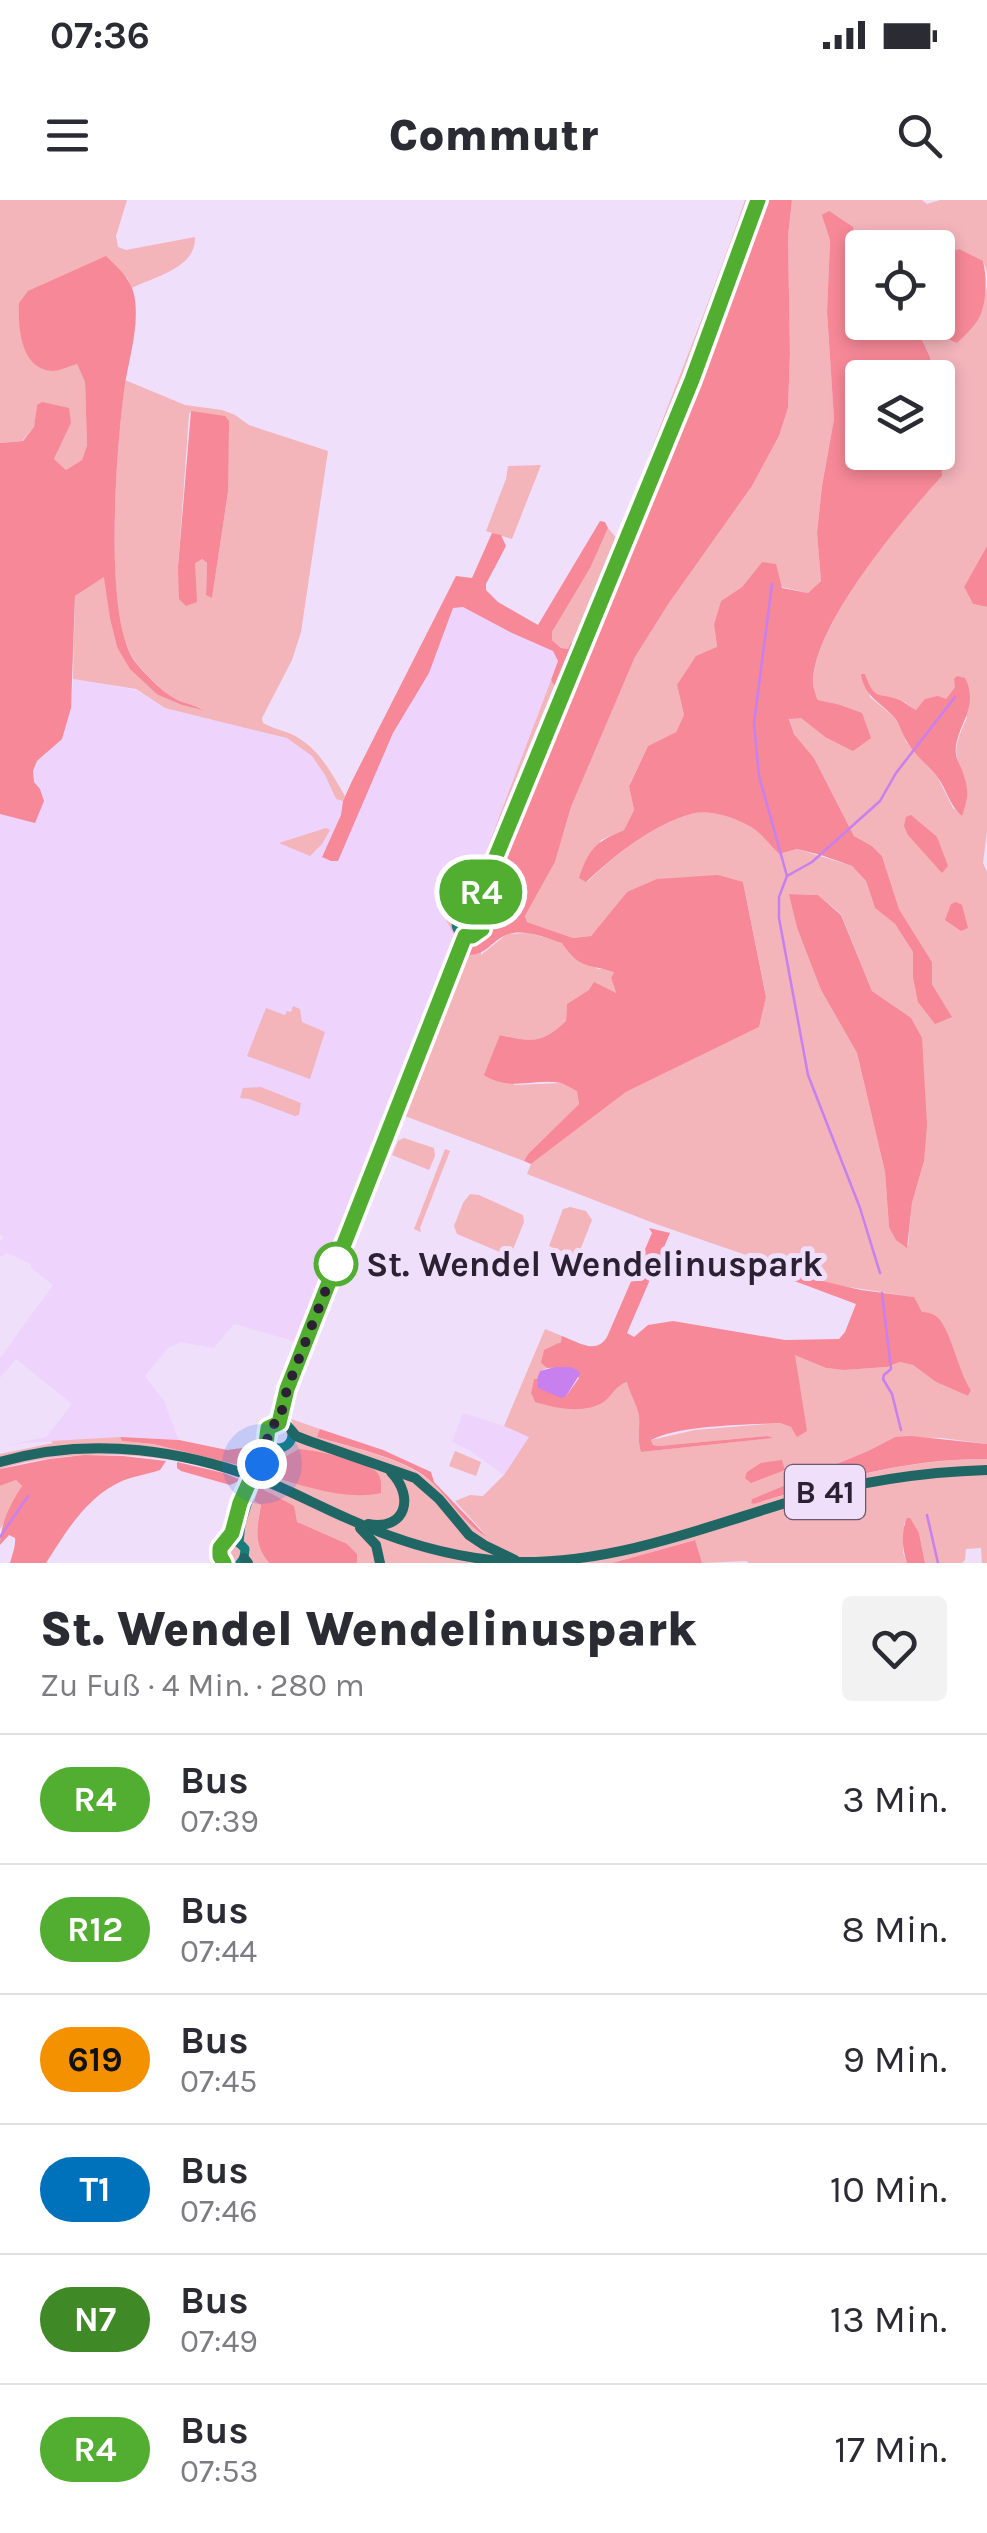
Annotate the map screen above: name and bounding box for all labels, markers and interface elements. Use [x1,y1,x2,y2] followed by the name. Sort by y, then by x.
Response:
[50,13,150,58] text: 07:36
[40,108,95,163] icon: menu
[892,108,947,163] icon: search
[389,109,598,161] text: Commutr
[845,230,955,470] map controls
[845,230,955,340] button: locate
[845,360,955,470] button: layers
[436,860,526,924] line badge: R4
[459,872,503,913] text: R4
[315,1243,357,1285] marker: St. Wendel Wendelinuspark
[366,1244,823,1285] place label: St. Wendel Wendelinuspark
[237,1439,287,1489] your location
[785,1465,865,1519] road number: B 41
[842,1596,947,1701] button: heart
[40,1601,697,1657] text: St. Wendel Wendelinuspark
[40,1667,365,1704] text: Zu Fuß · 4 Min. · 280 m
[180,1758,249,1803] text: Bus
[842,1777,947,1822] text: 3 Min.
[73,1779,117,1820] text: R4
[180,1803,259,1840] text: 07:39
[180,1888,249,1933] text: Bus
[841,1907,947,1952] text: 8 Min.
[67,1909,123,1950] text: R12
[180,1933,257,1970] text: 07:44
[180,2018,249,2063] text: Bus
[843,2037,947,2082] text: 9 Min.
[67,2039,123,2080] text: 619
[180,2063,257,2100] text: 07:45
[180,2148,249,2193] text: Bus
[830,2167,947,2212] text: 10 Min.
[79,2169,111,2210] text: T1
[180,2193,258,2230] text: 07:46
[180,2278,249,2323] text: Bus
[830,2297,947,2342] text: 13 Min.
[74,2299,116,2340] text: N7
[180,2323,258,2360] text: 07:49
[180,2408,249,2453] text: Bus
[834,2427,947,2472] text: 17 Min.
[73,2429,117,2470] text: R4
[180,2453,258,2490] text: 07:53

